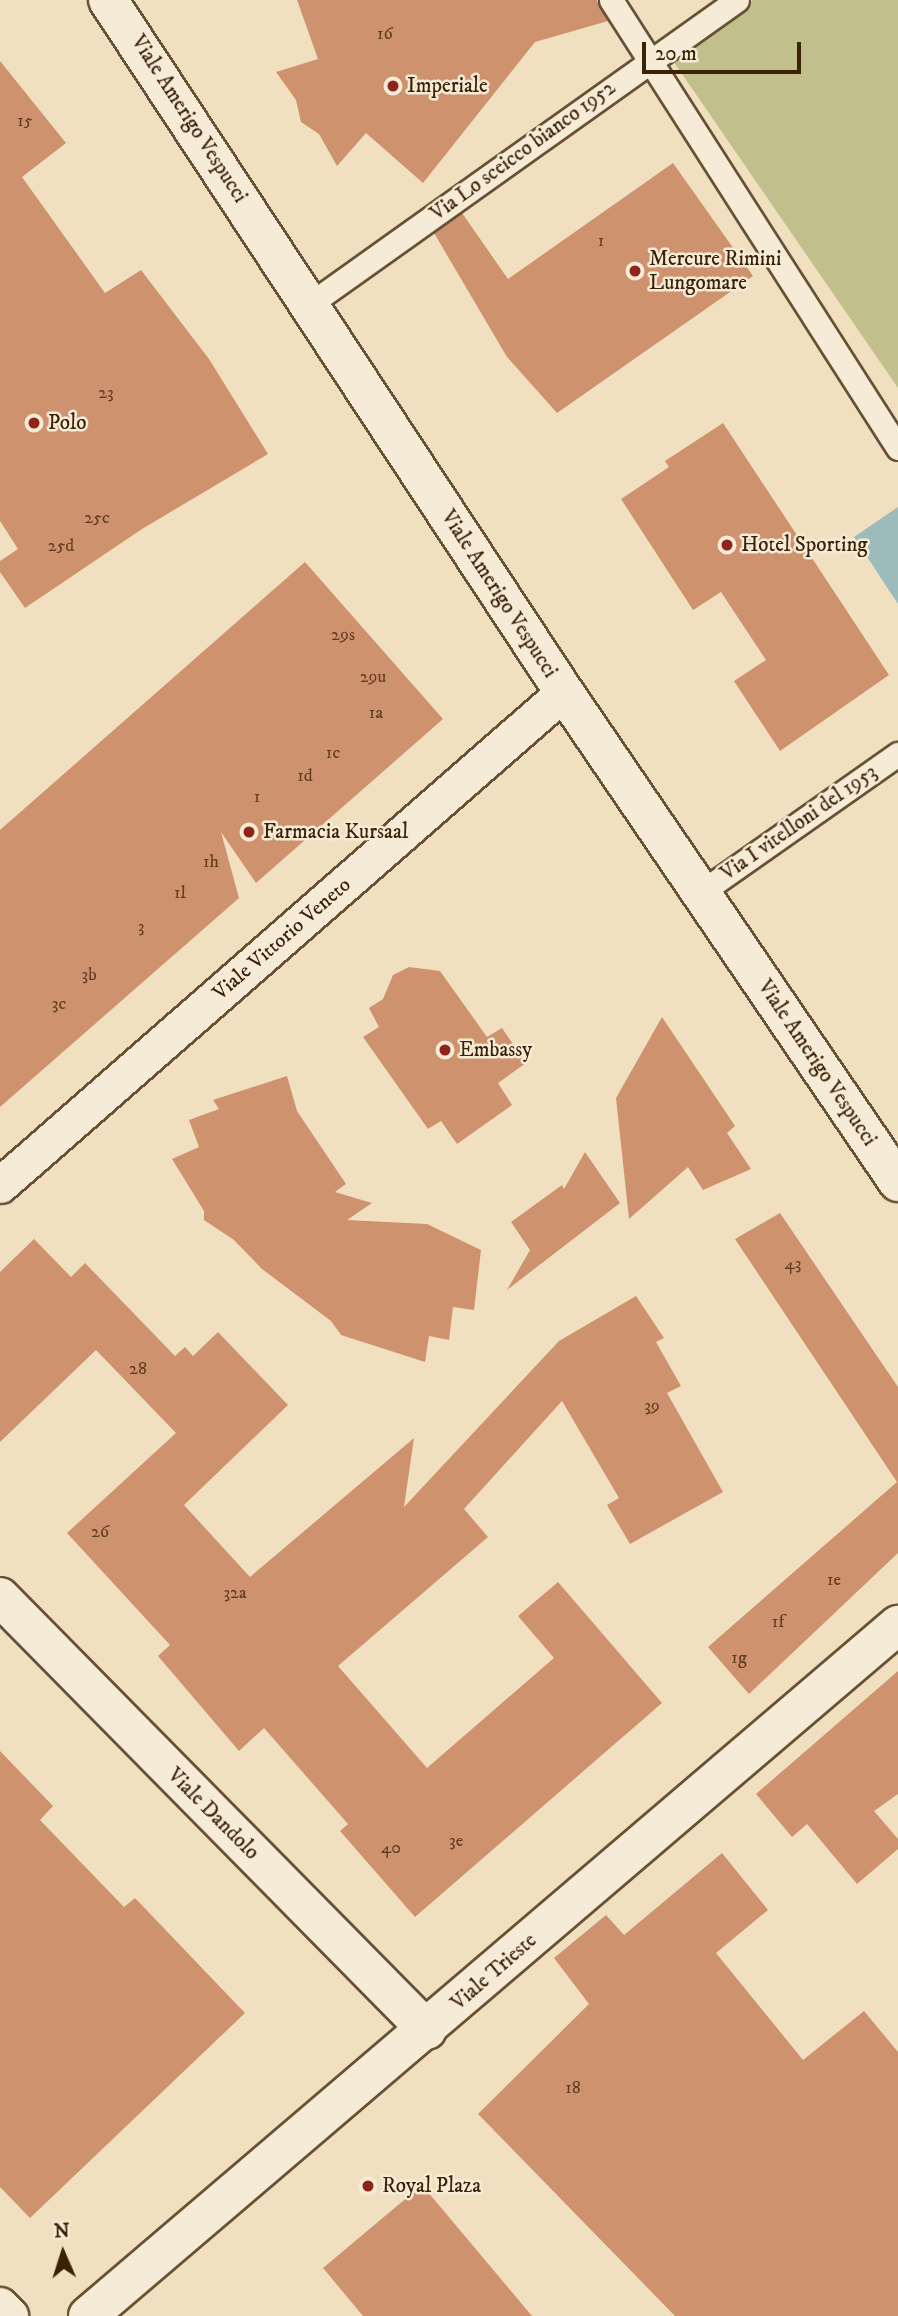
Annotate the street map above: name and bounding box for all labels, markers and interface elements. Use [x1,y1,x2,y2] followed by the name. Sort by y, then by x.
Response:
[377,23,393,45] house number: 16
[646,28,805,72] scale bar
[125,30,253,208] street label: Viale Amerigo Vespucci
[655,41,697,67] text: 20 m
[407,73,488,99] place label: Imperiale
[426,75,620,227] street label: Via Lo sceicco bianco 1952
[385,78,401,94] marker: Imperiale
[17,110,33,132] house number: 15
[598,230,604,252] house number: 1
[649,246,781,296] place label: Mercure Rimini Lungomare
[627,263,643,279] marker: Mercure Rimini Lungomare
[98,382,114,404] house number: 23
[48,410,86,436] place label: Polo
[26,415,42,431] marker: Polo
[435,505,563,683] street label: Viale Amerigo Vespucci
[84,507,110,529] house number: 25c
[741,532,868,558] place label: Hotel Sporting
[48,535,74,557] house number: 25d
[719,537,735,553] marker: Hotel Sporting
[331,624,355,646] house number: 29s
[360,666,386,688] house number: 29u
[369,702,383,724] house number: 1a
[326,742,340,764] house number: 1c
[716,760,882,886] street label: Via I vitelloni del 1953
[297,765,313,787] house number: 1d
[254,786,260,808] house number: 1
[263,819,408,845] place label: Farmacia Kursaal
[241,824,257,840] marker: Farmacia Kursaal
[203,851,219,873] house number: 1h
[208,872,356,1006] street label: Viale Vittorio Veneto
[174,882,186,904] house number: 1l
[138,916,144,938] house number: 3
[81,964,97,986] house number: 3b
[752,975,882,1151] street label: Viale Amerigo Vespucci
[52,993,66,1015] house number: 3c
[459,1037,532,1063] place label: Embassy
[437,1042,453,1058] marker: Embassy
[784,1253,802,1275] house number: 43
[129,1358,147,1380] house number: 28
[644,1395,660,1417] house number: 39
[91,1521,109,1543] house number: 26
[827,1569,841,1591] house number: 1e
[223,1582,247,1604] house number: 32a
[772,1611,784,1633] house number: 1f
[731,1647,747,1669] house number: 1g
[162,1763,264,1865] street label: Viale Dandolo
[449,1830,463,1852] house number: 3e
[381,1837,401,1859] house number: 40
[446,1928,542,2016] street label: Viale Trieste
[565,2077,581,2099] house number: 18
[382,2173,481,2199] place label: Royal Plaza
[360,2178,376,2194] marker: Royal Plaza
[28,2218,98,2288] north arrow
[53,2220,70,2243] text: N

